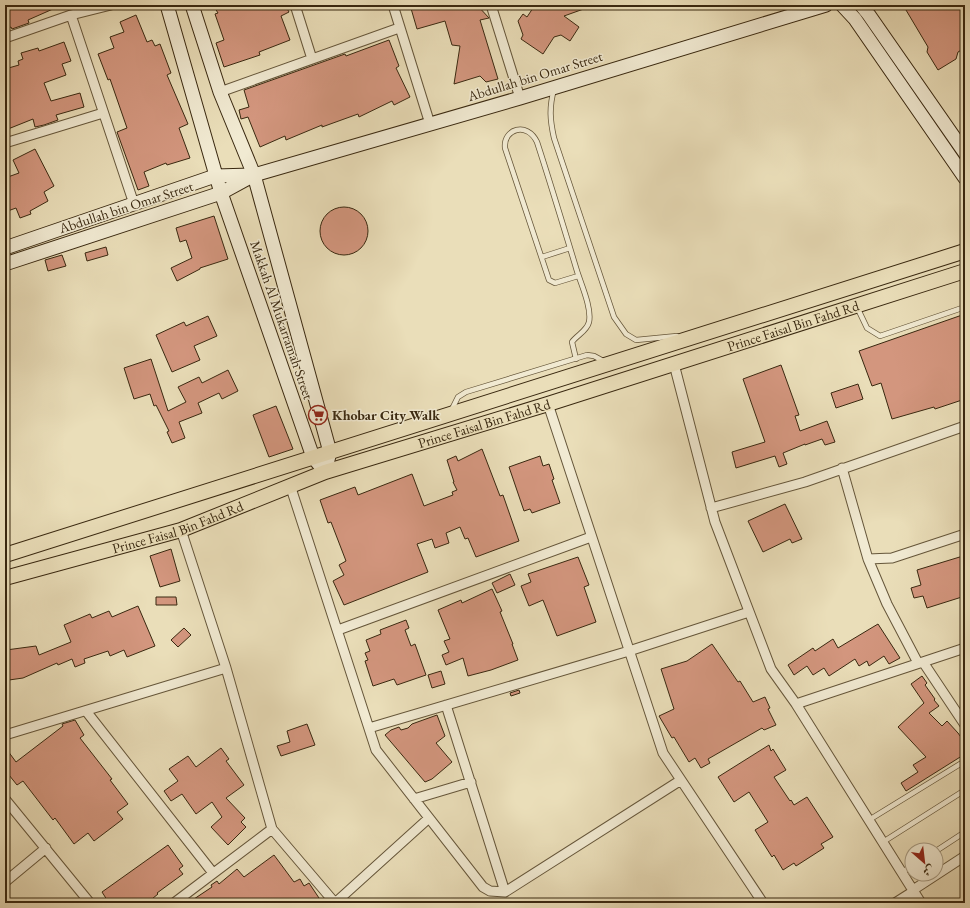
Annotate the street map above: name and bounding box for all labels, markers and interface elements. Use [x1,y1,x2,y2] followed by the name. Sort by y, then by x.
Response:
[465,47,605,105] street label: Abdullah bin Omar Street
[56,177,196,237] street label: Abdullah bin Omar Street
[246,238,318,402] street label: Makkah Al Mukarramah Street
[725,296,862,355] street label: Prince Faisal Bin Fahd Rd
[416,395,553,452] street label: Prince Faisal Bin Fahd Rd
[307,404,329,426] supermarket icon: Khobar City Walk
[332,406,440,424] place label: Khobar City Walk
[110,497,247,557] street label: Prince Faisal Bin Fahd Rd
[904,842,944,882] north arrow
[921,862,937,880] text: ش

